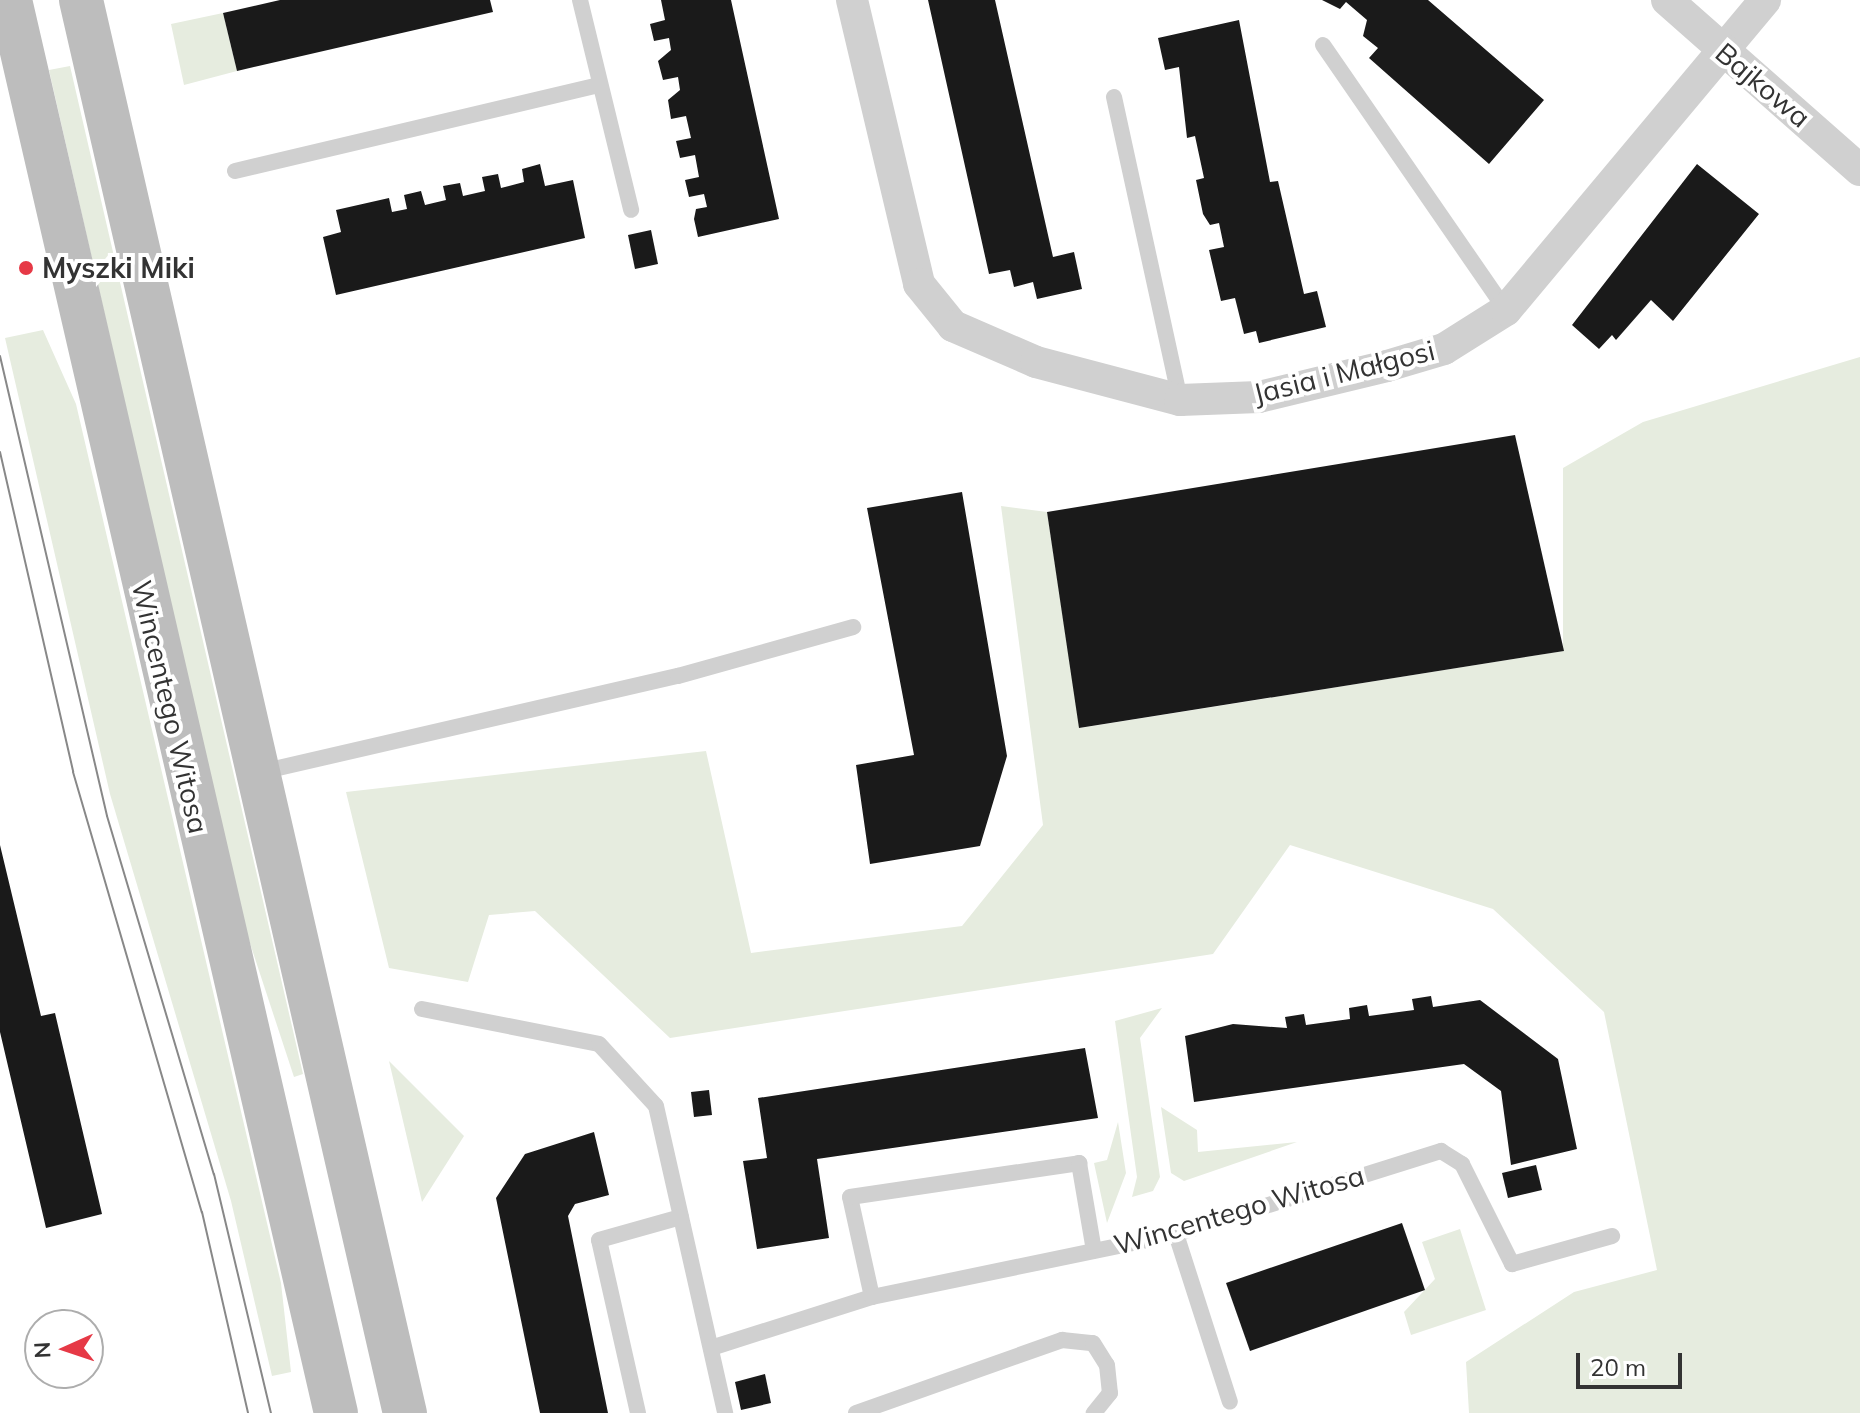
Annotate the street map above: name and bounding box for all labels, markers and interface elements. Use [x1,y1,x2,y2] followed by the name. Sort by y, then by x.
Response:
[1709,36,1817,134] street label: Bajkowa
[42,251,195,285] place label: Myszki Miki
[17,259,35,277] marker: Myszki Miki
[1250,333,1438,411] street label: Jasia i Małgosi
[125,577,215,837] street label: Wincentego Witosa
[1110,1158,1368,1262] street label: Wincentego Witosa
[24,1309,104,1389] north arrow
[1580,1337,1686,1387] scale bar
[28,1341,56,1359] text: N
[1590,1352,1646,1382] text: 20 m

